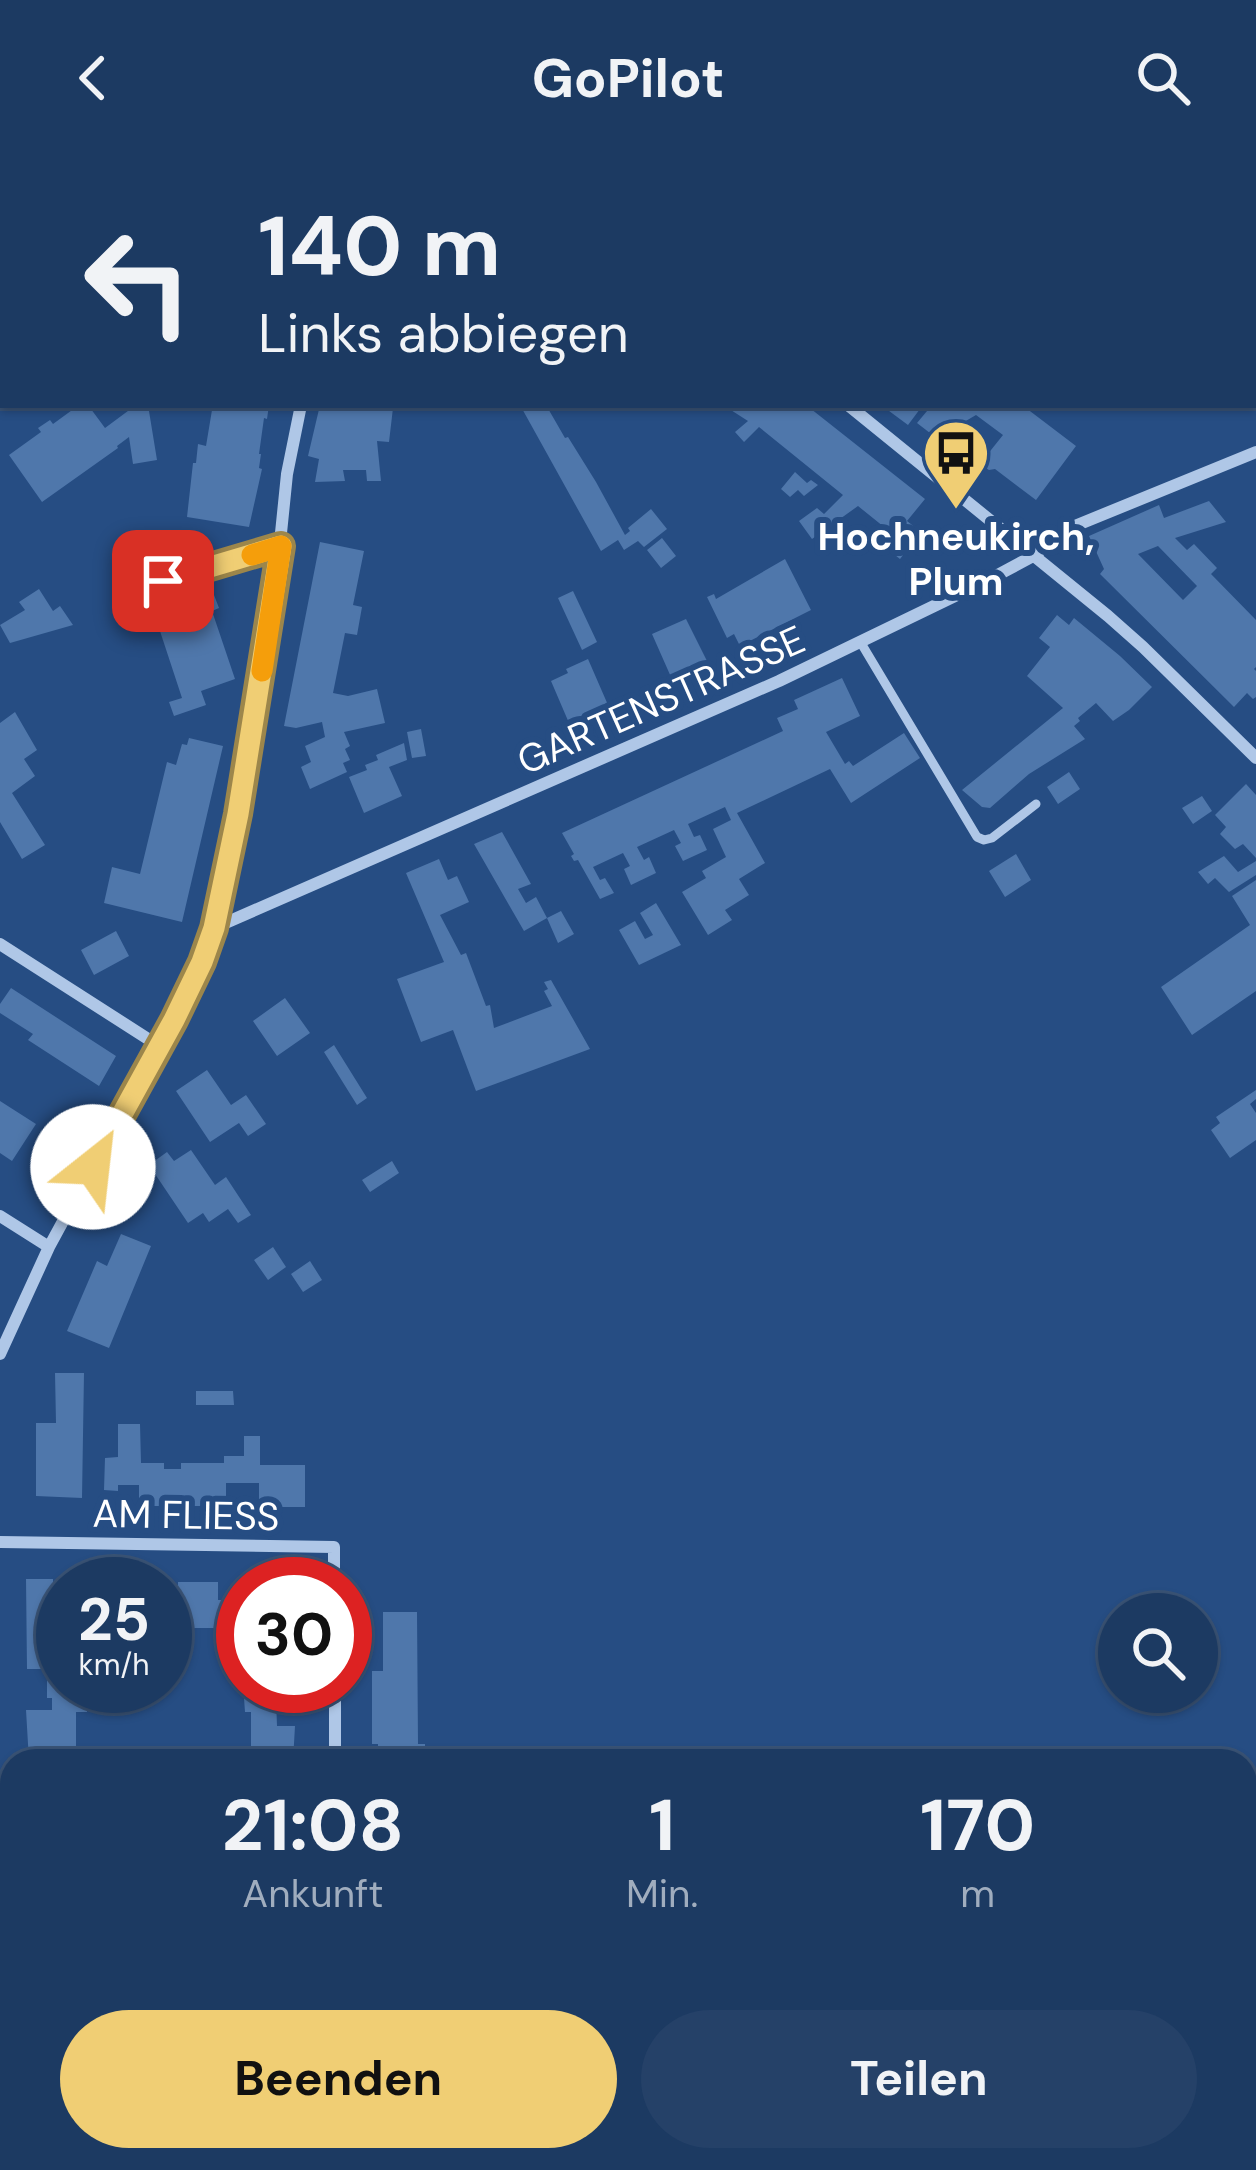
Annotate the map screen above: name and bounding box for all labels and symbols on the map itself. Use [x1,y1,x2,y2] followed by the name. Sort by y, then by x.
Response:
[921,418,991,512] bus stop icon: Hochneukirch, Plum
[817,511,1095,607] place label: Hochneukirch, Plum
[112,530,214,632] pin
[509,614,813,786] street label: GARTENSTRASSE
[30,1104,156,1230] position arrow
[92,1488,280,1542] street label: AM FLIESS
[216,1557,372,1713] speed limit sign: 30

